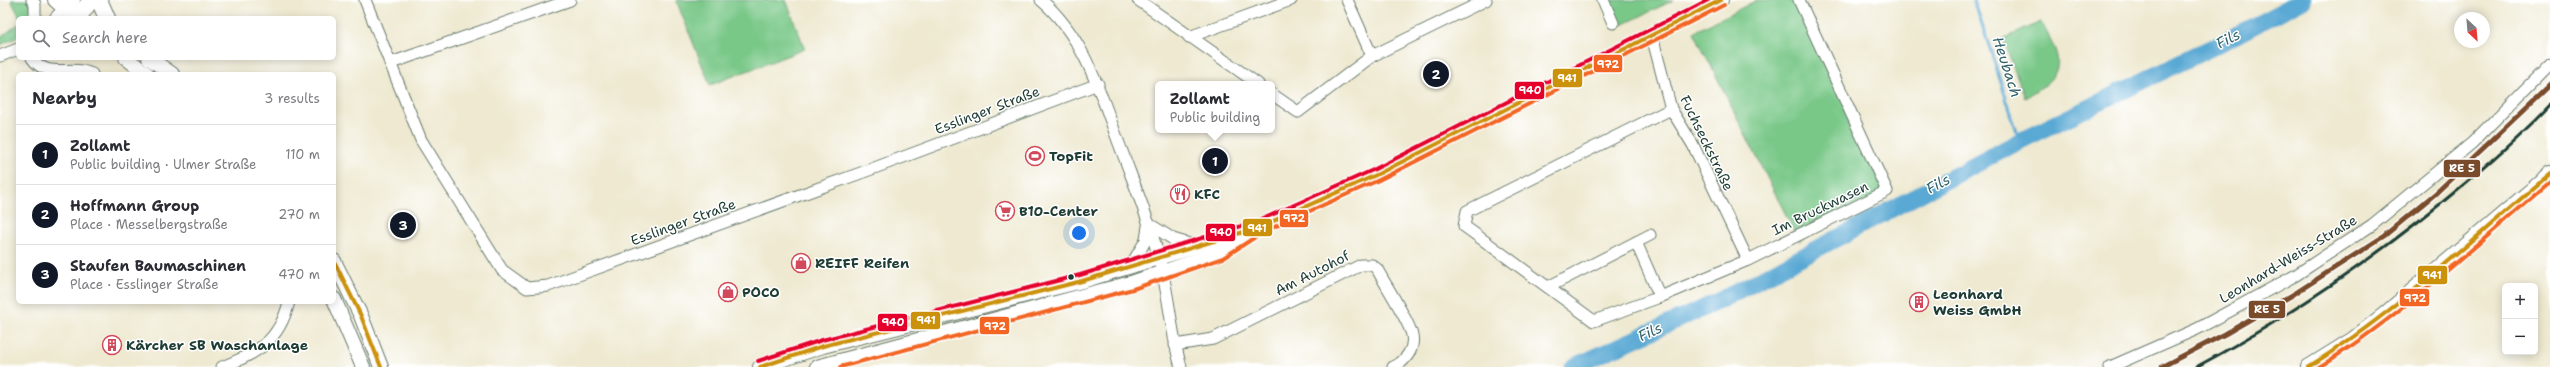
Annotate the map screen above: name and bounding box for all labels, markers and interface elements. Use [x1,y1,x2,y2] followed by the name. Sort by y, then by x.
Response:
[2454,12,2490,48] north arrow
[16,16,336,60] search box
[2212,24,2244,54] water label: Fils
[30,27,52,49] icon: search
[62,28,148,48] text: Search here
[1988,34,2026,100] water label: Heubach
[1593,54,1623,73] line badge: 972
[1597,57,1619,72] text: 972
[1423,59,1449,89] pin: 2
[1552,68,1583,88] line badge: 941
[1557,71,1577,86] text: 941
[1155,81,1275,133] popup
[1514,81,1545,100] line badge: 940
[932,82,1042,138] street label: Esslinger Straße
[1519,83,1542,98] text: 940
[32,87,97,109] text: Nearby
[1170,89,1230,109] text: Zollamt
[264,90,320,107] text: 3 results
[1676,92,1738,194] street label: Fuchseckstraße
[1170,109,1260,126] text: Public building
[70,136,130,156] text: Zollamt
[1024,145,1046,167] sports icon: TopFit
[42,146,48,163] text: 1
[285,146,320,163] text: 110 m
[1202,146,1228,176] pin: 1
[1049,147,1093,165] place label: TopFit
[70,156,256,173] text: Public building · Ulmer Straße
[2443,159,2481,178] line badge: RE 5
[2449,161,2475,176] text: RE 5
[1922,169,1954,199] water label: Fils
[1769,177,1871,239] street label: Im Bruckwasen
[1169,183,1191,205] restaurant icon: KFC
[1194,185,1220,203] place label: KFC
[628,195,738,249] street label: Esslinger Straße
[70,196,199,216] text: Hoffmann Group
[994,200,1016,222] supermarket icon: B10-Center
[1019,202,1098,220] place label: B10-Center
[40,206,50,223] text: 2
[278,206,320,223] text: 270 m
[1279,209,1309,228] line badge: 972
[390,210,416,240] pin: 3
[1283,211,1305,226] text: 972
[2216,211,2360,307] street label: Leonhard-Weiss-Straße
[70,216,228,233] text: Place · Messelbergstraße
[1242,218,1273,237] line badge: 941
[1247,221,1267,236] text: 941
[1069,223,1089,243] your location
[1205,223,1236,242] line badge: 940
[1210,225,1233,240] text: 940
[1272,246,1353,299] street label: Am Autohof
[790,252,812,274] shop icon: REIFF Reifen
[815,254,909,272] place label: REIFF Reifen
[70,256,246,276] text: Staufen Baumaschinen
[2417,265,2448,285] line badge: 941
[40,266,50,283] text: 3
[278,266,320,283] text: 470 m
[2422,268,2442,283] text: 941
[1066,272,1076,282] unlabelled marker
[70,276,219,293] text: Place · Esslinger Straße
[717,281,739,303] shop icon: POCO
[742,283,780,301] place label: POCO
[2502,283,2538,355] map controls
[2502,283,2538,319] button: +
[1933,285,2022,319] place label: Leonhard Weiss GmbH
[2399,288,2430,307] line badge: 972
[1908,291,1930,313] building icon: Leonhard Weiss GmbH
[2404,291,2426,306] text: 972
[2248,300,2286,319] line badge: RE 5
[2254,302,2280,317] text: RE 5
[910,311,941,330] line badge: 941
[877,313,908,332] line badge: 940
[916,313,936,328] text: 941
[882,315,905,330] text: 940
[979,316,1010,335] line badge: 972
[1635,318,1665,346] water label: Fils
[984,319,1006,334] text: 972
[2502,319,2538,355] button: −
[101,334,123,356] building icon: Kärcher SB Waschanlage
[126,336,308,354] place label: Kärcher SB Waschanlage

